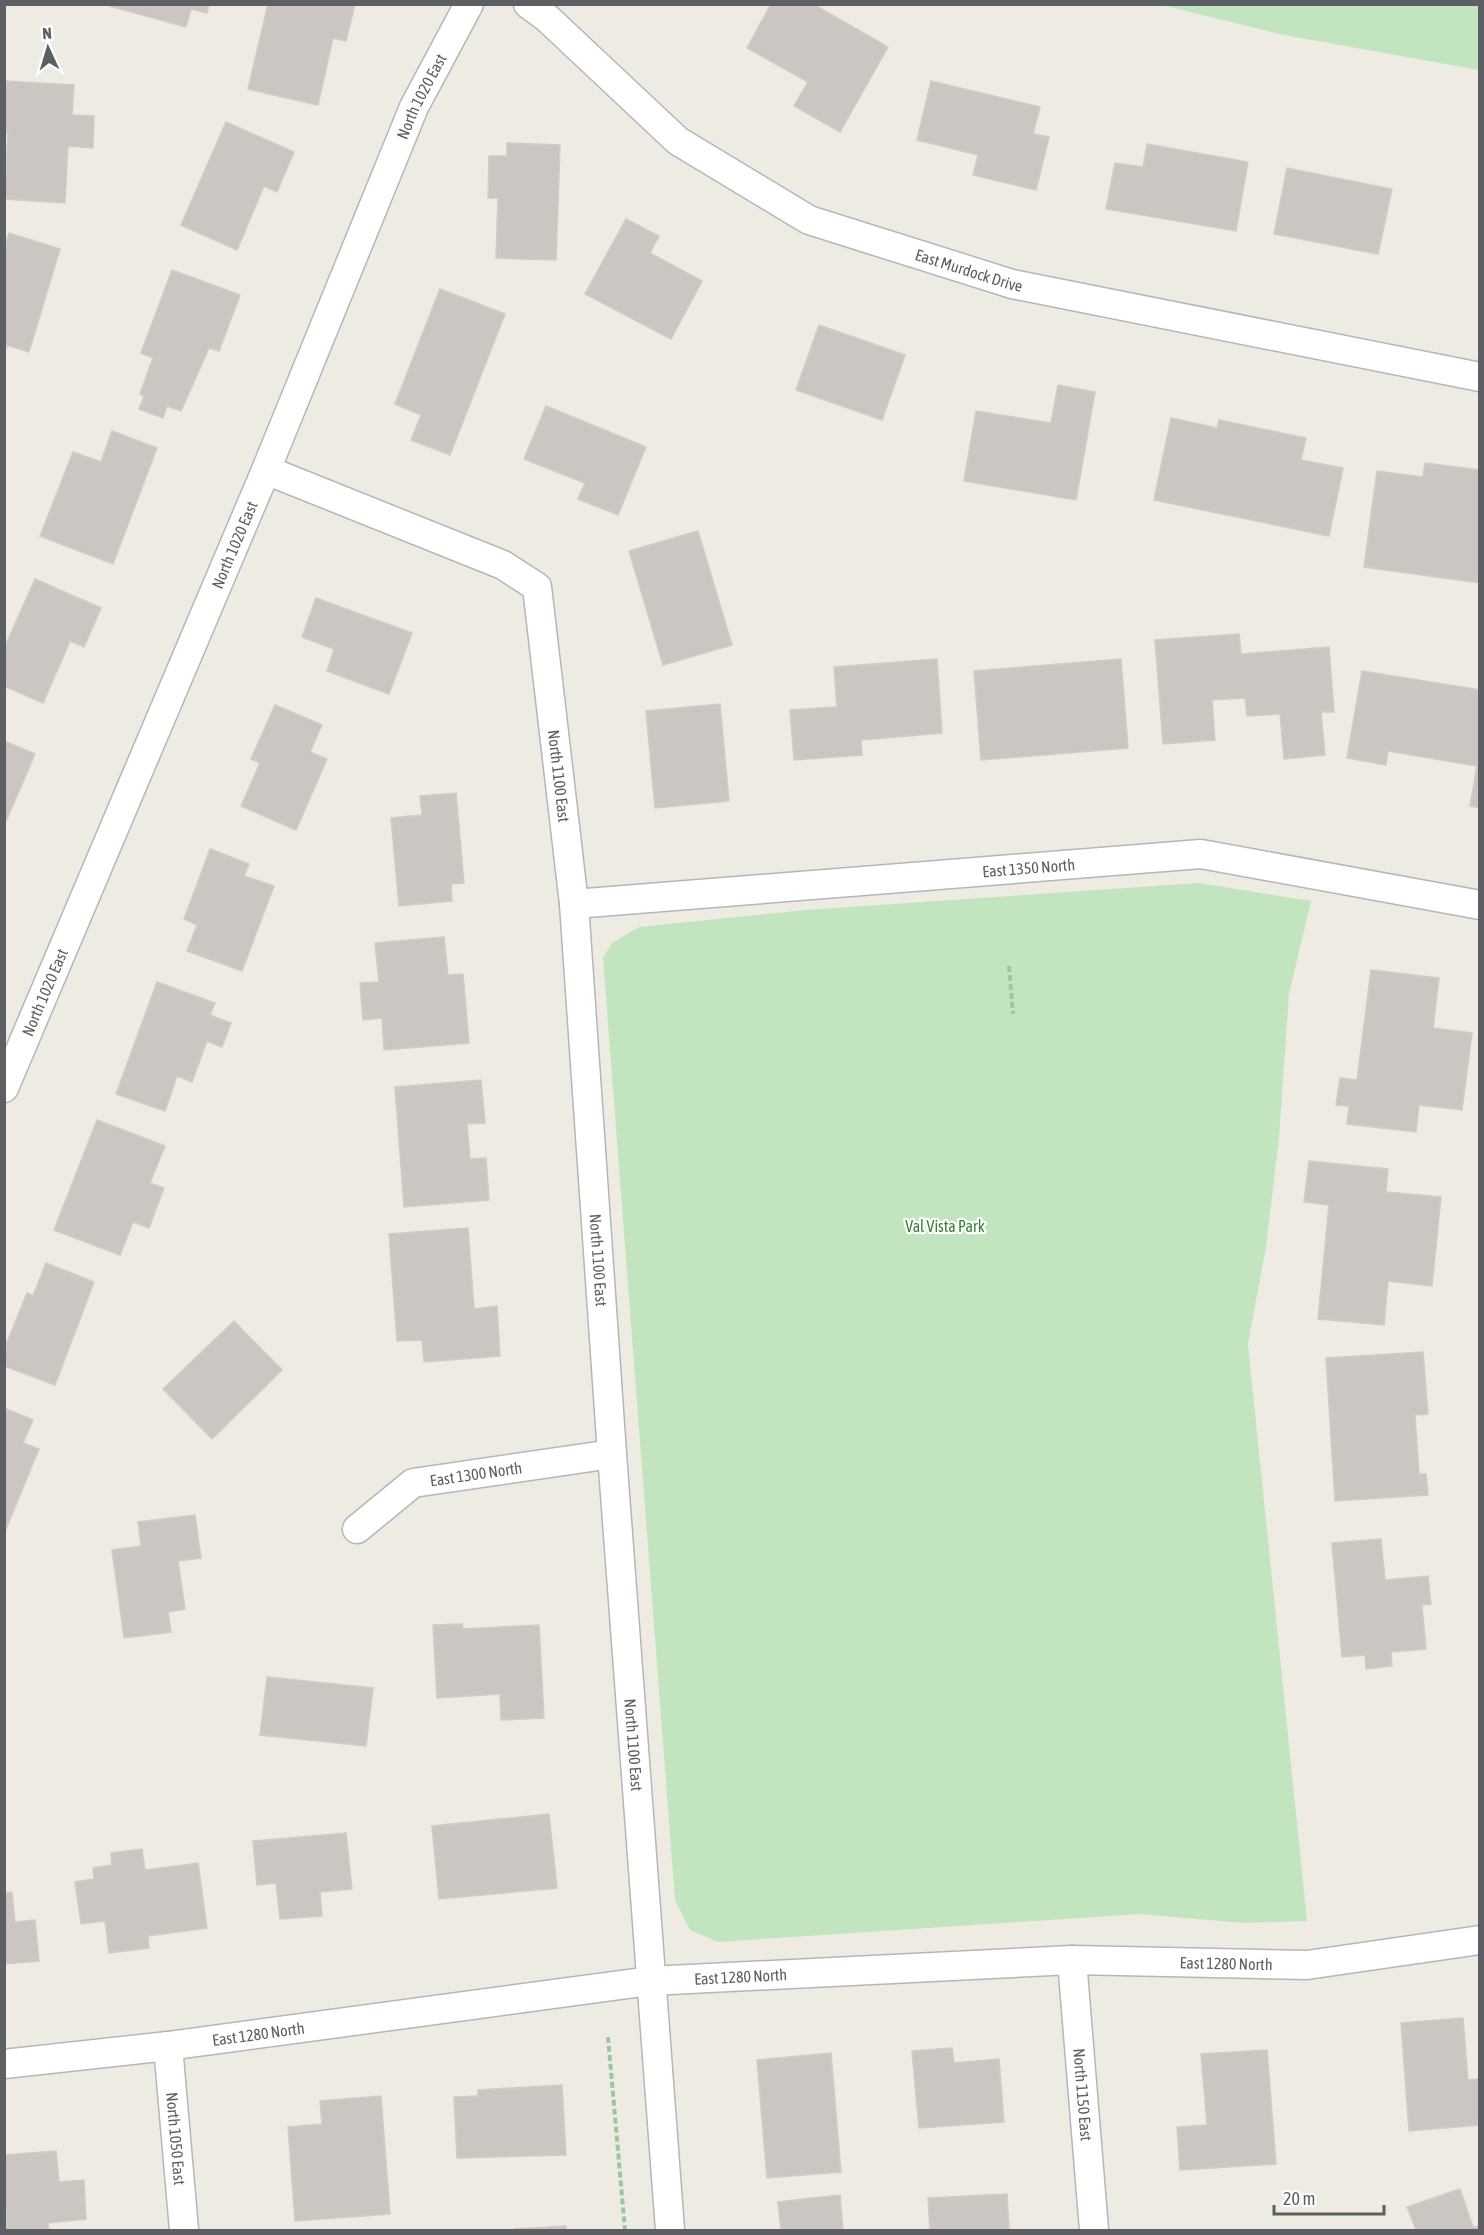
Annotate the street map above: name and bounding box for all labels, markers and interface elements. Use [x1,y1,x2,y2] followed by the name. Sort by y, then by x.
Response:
[18,18,78,78] north arrow
[42,24,52,42] text: N
[393,50,450,142] street label: North 1020 East
[913,245,1024,295] street label: East Murdock Drive
[208,498,261,591] street label: North 1020 East
[545,729,573,824] street label: North 1100 East
[981,855,1076,880] street label: East 1350 North
[18,946,71,1039] street label: North 1020 East
[586,1213,611,1308] street label: North 1100 East
[905,1217,985,1235] park label: Val Vista Park
[429,1458,523,1489] street label: East 1300 North
[621,1698,646,1792] street label: North 1100 East
[1179,1953,1273,1973] street label: East 1280 North
[694,1965,787,1988] street label: East 1280 North
[211,2019,305,2049] street label: East 1280 North
[1070,2047,1096,2142] street label: North 1150 East
[163,2092,189,2186] street label: North 1050 East
[1274,2178,1384,2216] scale bar
[1283,2188,1315,2209] text: 20 m

